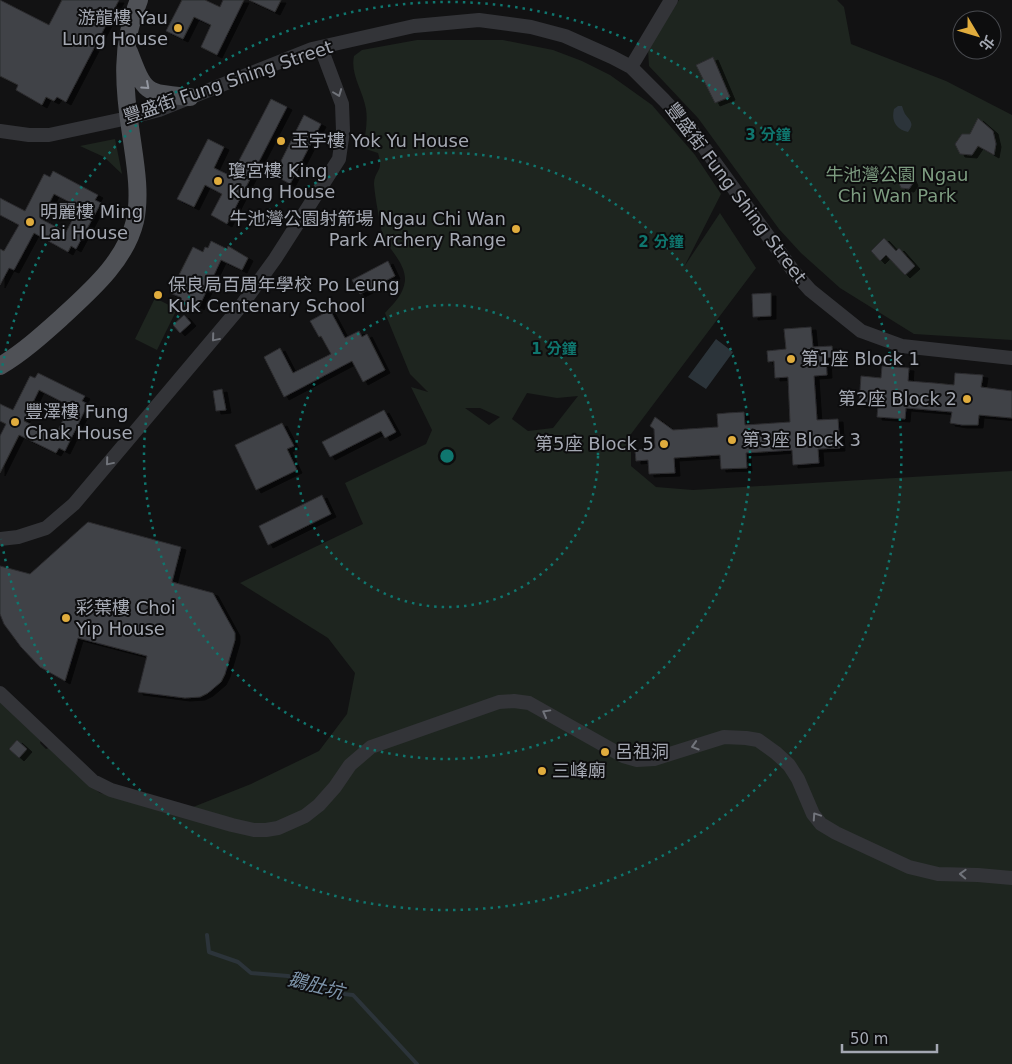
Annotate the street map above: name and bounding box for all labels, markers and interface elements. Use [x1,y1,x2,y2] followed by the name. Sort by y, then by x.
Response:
[62,7,168,49] place label: 游龍樓 Yau Lung House
[952,10,1002,60] north arrow
[172,22,184,34] marker: 游龍樓 Yau Lung House
[977,33,998,53] text: 北
[120,36,335,127] street label: 豐盛街 Fung Shing Street
[141,80,150,89] one-way arrow
[332,89,342,97] one-way arrow
[662,98,811,287] street label: 豐盛街 Fung Shing Street
[745,126,791,144] text: 3 分鐘
[291,130,469,151] place label: 玉宇樓 Yok Yu House
[275,135,287,147] marker: 玉宇樓 Yok Yu House
[228,160,335,202] place label: 瓊宮樓 King Kung House
[825,164,969,206] park label: 牛池灣公園 Ngau Chi Wan Park
[212,175,224,187] marker: 瓊宮樓 King Kung House
[40,201,143,243] place label: 明麗樓 Ming Lai House
[229,208,506,250] place label: 牛池灣公園射箭場 Ngau Chi Wan Park Archery Range
[24,216,36,228] marker: 明麗樓 Ming Lai House
[510,223,522,235] marker: 牛池灣公園射箭場 Ngau Chi Wan Park Archery Range
[638,233,684,251] text: 2 分鐘
[168,274,400,316] place label: 保良局百周年學校 Po Leung Kuk Centenary School
[152,289,164,301] marker: 保良局百周年學校 Po Leung Kuk Centenary School
[212,332,220,341] one-way arrow
[531,340,577,358] text: 1 分鐘
[801,348,920,369] place label: 第1座 Block 1
[785,353,797,365] marker: 第1座 Block 1
[838,388,957,409] place label: 第2座 Block 2
[961,393,973,405] marker: 第2座 Block 2
[25,401,133,443] place label: 豐澤樓 Fung Chak House
[9,416,21,428] marker: 豐澤樓 Fung Chak House
[742,429,861,450] place label: 第3座 Block 3
[535,433,654,454] place label: 第5座 Block 5
[726,434,738,446] marker: 第3座 Block 3
[658,438,670,450] marker: 第5座 Block 5
[438,447,456,465] centre of rings
[107,456,115,465] one-way arrow
[75,597,176,639] place label: 彩葉樓 Choi Yip House
[60,612,72,624] marker: 彩葉樓 Choi Yip House
[542,709,551,719] one-way arrow
[615,741,669,762] place label: 呂祖洞
[691,741,700,751] one-way arrow
[599,746,611,758] marker: 呂祖洞
[552,760,606,781] place label: 三峰廟
[536,765,548,777] marker: 三峰廟
[813,813,822,822] one-way arrow
[959,869,967,880] one-way arrow
[286,967,349,1004] water label: 鵝肚坑
[842,1022,937,1054] scale bar
[850,1030,888,1048] text: 50 m

